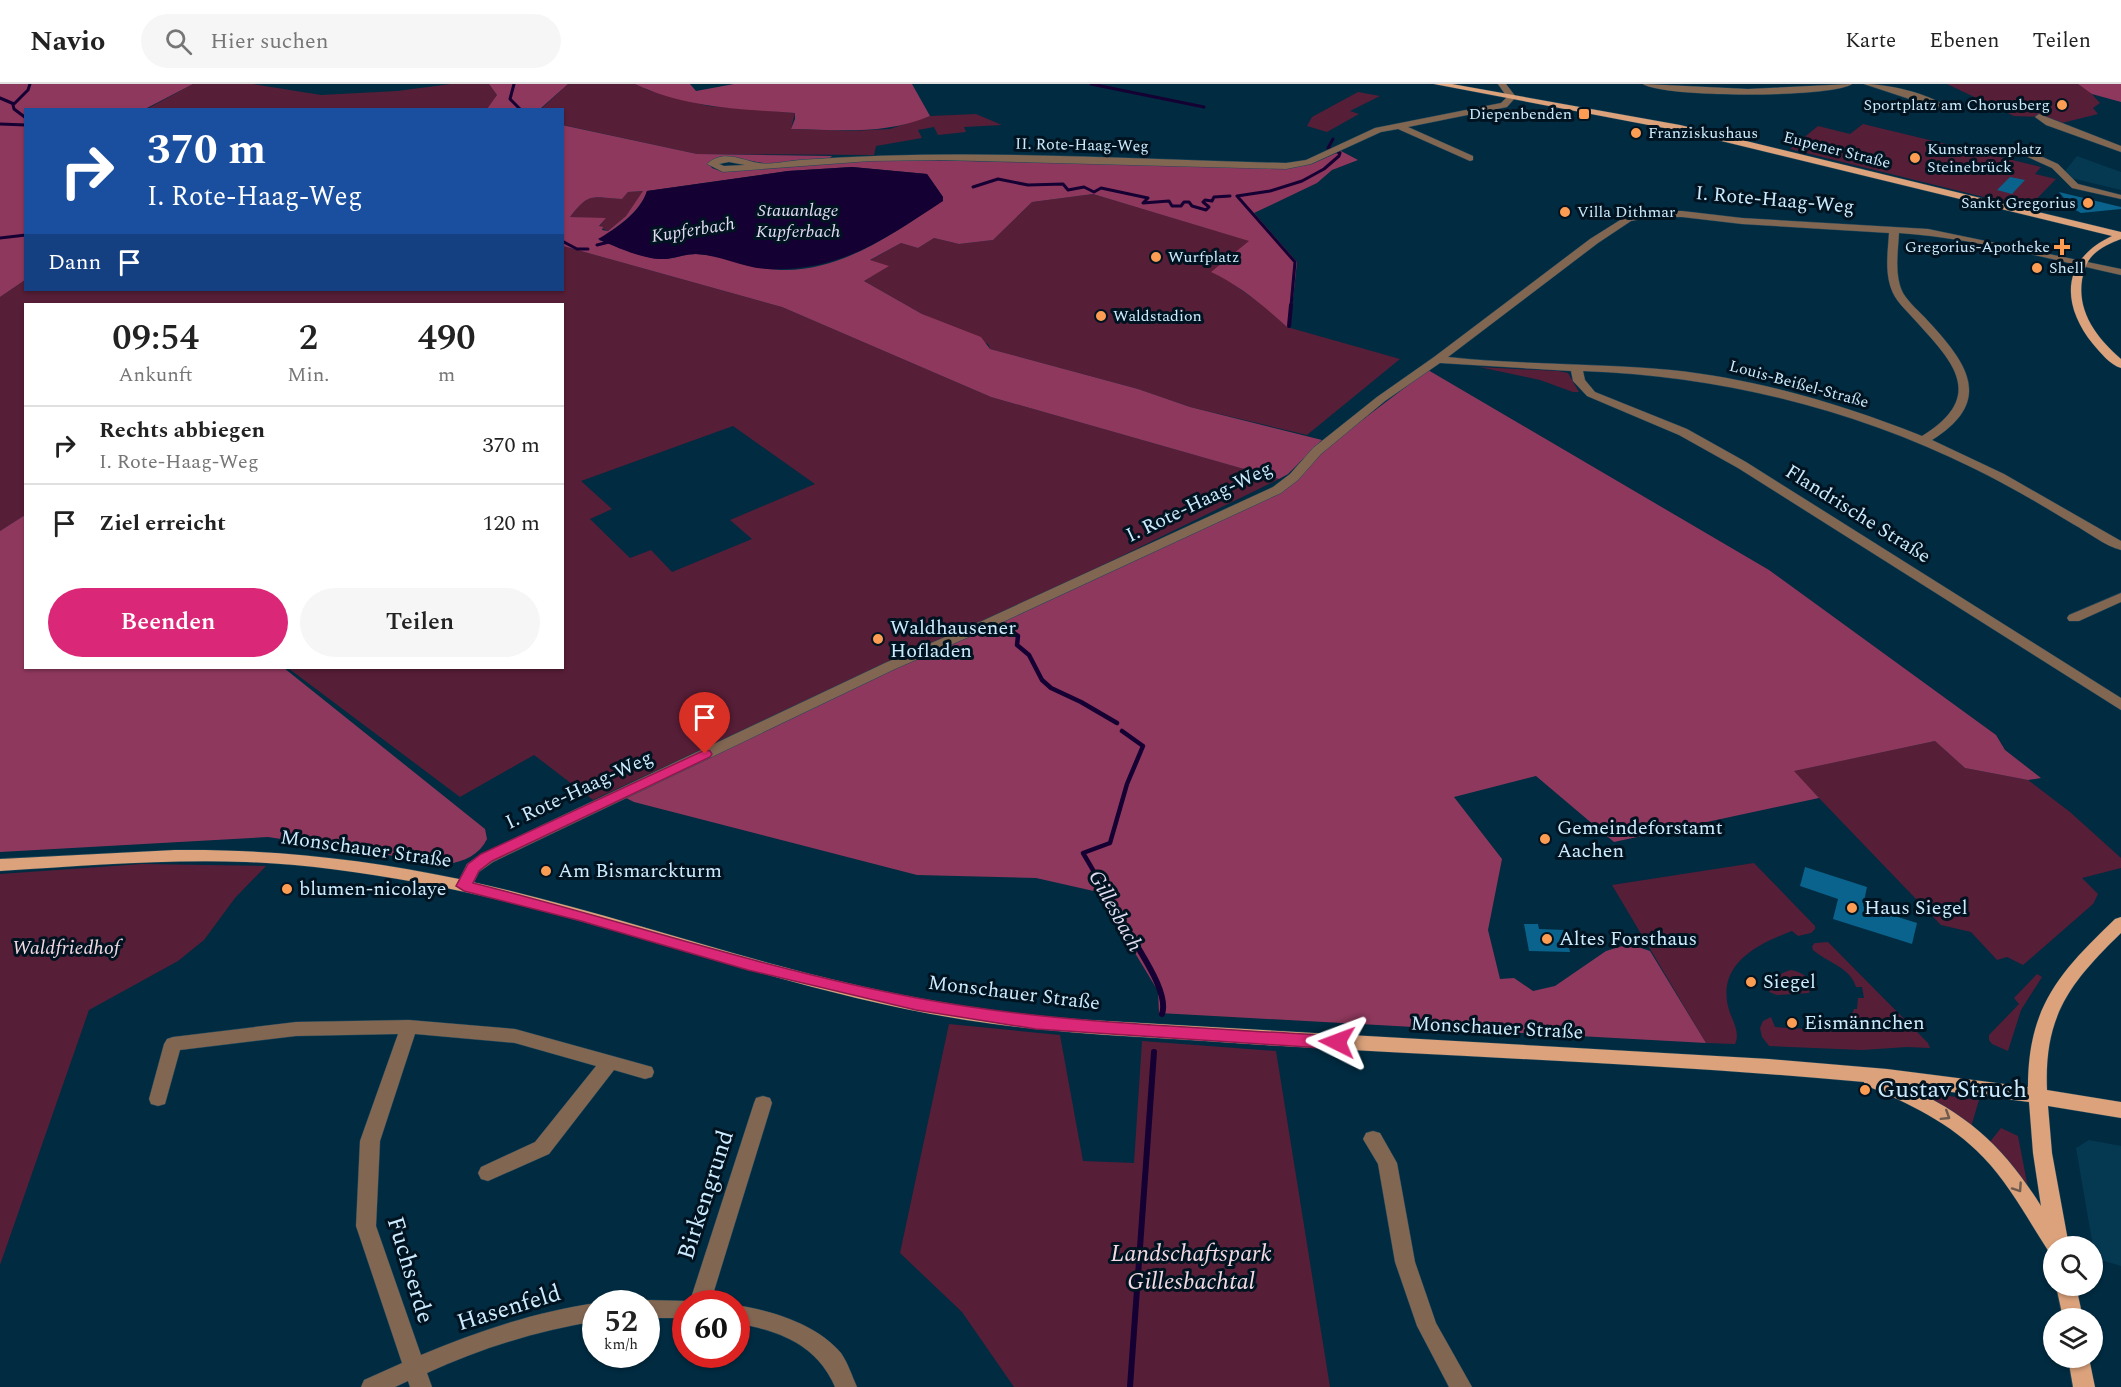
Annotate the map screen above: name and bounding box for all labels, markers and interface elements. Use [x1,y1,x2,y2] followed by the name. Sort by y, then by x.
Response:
[141,14,561,68] search box
[30,20,105,63] text: Navio
[162,25,195,58] icon: search
[210,25,329,58] text: Hier suchen
[1845,25,1896,57] text: Karte
[1929,25,2000,57] text: Ebenen
[2033,25,2091,57] text: Teilen
[1863,93,2050,117] place label: Sportplatz am Chorusberg
[2055,98,2069,112] marker: Sportplatz am Chorusberg
[1469,102,1572,126] place label: Diepenbenden
[1577,107,1591,121] marker: Diepenbenden
[147,119,266,182] text: 370 m
[1648,121,1758,145] place label: Franziskushaus
[1781,125,1893,175] street label: Eupener Straße
[1629,126,1643,140] marker: Franziskushaus
[48,132,126,210] icon: right
[1015,132,1149,158] street label: II. Rote-Haag-Weg
[1927,137,2042,179] place label: Kunstrasenplatz Steinebrück
[1908,151,1922,165] marker: Kunstrasenplatz Steinebrück
[147,176,362,218] text: I. Rote-Haag-Weg
[1694,178,1856,222] street label: I. Rote-Haag-Weg
[1961,191,2076,215] place label: Sankt Gregorius
[2081,196,2095,210] marker: Sankt Gregorius
[756,197,840,245] water label: Stauanlage Kupferbach
[1577,200,1675,224] place label: Villa Dithmar
[1558,205,1572,219] marker: Villa Dithmar
[649,210,737,250] water label: Kupferbach
[1905,235,2050,259] place label: Gregorius-Apotheke
[2055,240,2069,254] marker: Gregorius-Apotheke
[1168,245,1239,269] place label: Wurfplatz
[48,246,101,279] text: Dann
[113,246,146,279] icon: arrive
[1149,250,1163,264] marker: Wurfplatz
[2049,256,2084,280] place label: Shell
[2030,261,2044,275] marker: Shell
[1113,304,1202,328] place label: Waldstadion
[1094,309,1108,323] marker: Waldstadion
[112,311,199,366] text: 09:54
[299,311,318,366] text: 2
[418,311,476,366] text: 490
[1727,354,1871,414] street label: Louis-Beißel-Straße
[119,360,193,390] text: Ankunft
[287,360,329,390] text: Min.
[438,360,455,390] text: m
[99,414,265,447] text: Rechts abbiegen
[48,429,81,462] icon: right
[483,429,540,462] text: 370 m
[99,447,259,477] text: I. Rote-Haag-Weg
[1121,454,1277,550] street label: I. Rote-Haag-Weg
[1779,457,1937,571] street label: Flandrische Straße
[48,507,81,540] icon: arrive
[99,507,226,540] text: Ziel erreicht
[483,507,540,540] text: 120 m
[48,588,288,657] button: Beenden
[300,588,540,657] button: Teilen
[890,613,1016,666] place label: Waldhausener Hofladen
[871,632,885,646] marker: Waldhausener Hofladen
[679,692,730,754] pin
[688,701,721,734] icon: arrive
[500,743,658,837] street label: I. Rote-Haag-Weg
[1557,813,1723,866] place label: Gemeindeforstamt Aachen
[278,822,454,876] street label: Monschauer Straße
[1538,832,1552,846] marker: Gemeindeforstamt Aachen
[558,856,722,886] place label: Am Bismarckturm
[539,864,553,878] marker: Am Bismarckturm
[1079,864,1151,958] water label: Gillesbach
[299,874,446,904] place label: blumen-nicolaye
[280,882,294,896] marker: blumen-nicolaye
[1864,893,1968,923] place label: Haus Siegel
[1845,901,1859,915] marker: Haus Siegel
[1559,924,1697,954] place label: Altes Forsthaus
[1540,932,1554,946] marker: Altes Forsthaus
[12,933,124,963] park label: Waldfriedhof
[1763,967,1816,997] place label: Siegel
[926,968,1102,1018] street label: Monschauer Straße
[1744,975,1758,989] marker: Siegel
[1410,1008,1584,1048] street label: Monschauer Straße
[1804,1008,1925,1038] place label: Eismännchen
[1305,1010,1369,1074] position arrow
[1785,1016,1799,1030] marker: Eismännchen
[1877,1072,2027,1108] place label: Gustav Struch
[1858,1083,1872,1097] marker: Gustav Struch
[1939,1109,1950,1120] one-way arrow
[668,1126,744,1264] street label: Birkengrund
[2010,1181,2021,1192] one-way arrow
[377,1212,443,1328] street label: Fuchserde
[1110,1236,1272,1300] park label: Landschaftspark Gillesbachtal
[2043,1236,2103,1368] map controls
[2043,1236,2103,1296] button: search
[452,1275,566,1341] street label: Hasenfeld
[672,1290,750,1368] speed limit sign: 60
[604,1299,638,1345] text: 52
[2043,1308,2103,1368] button: layers
[604,1333,638,1356] text: km/h

